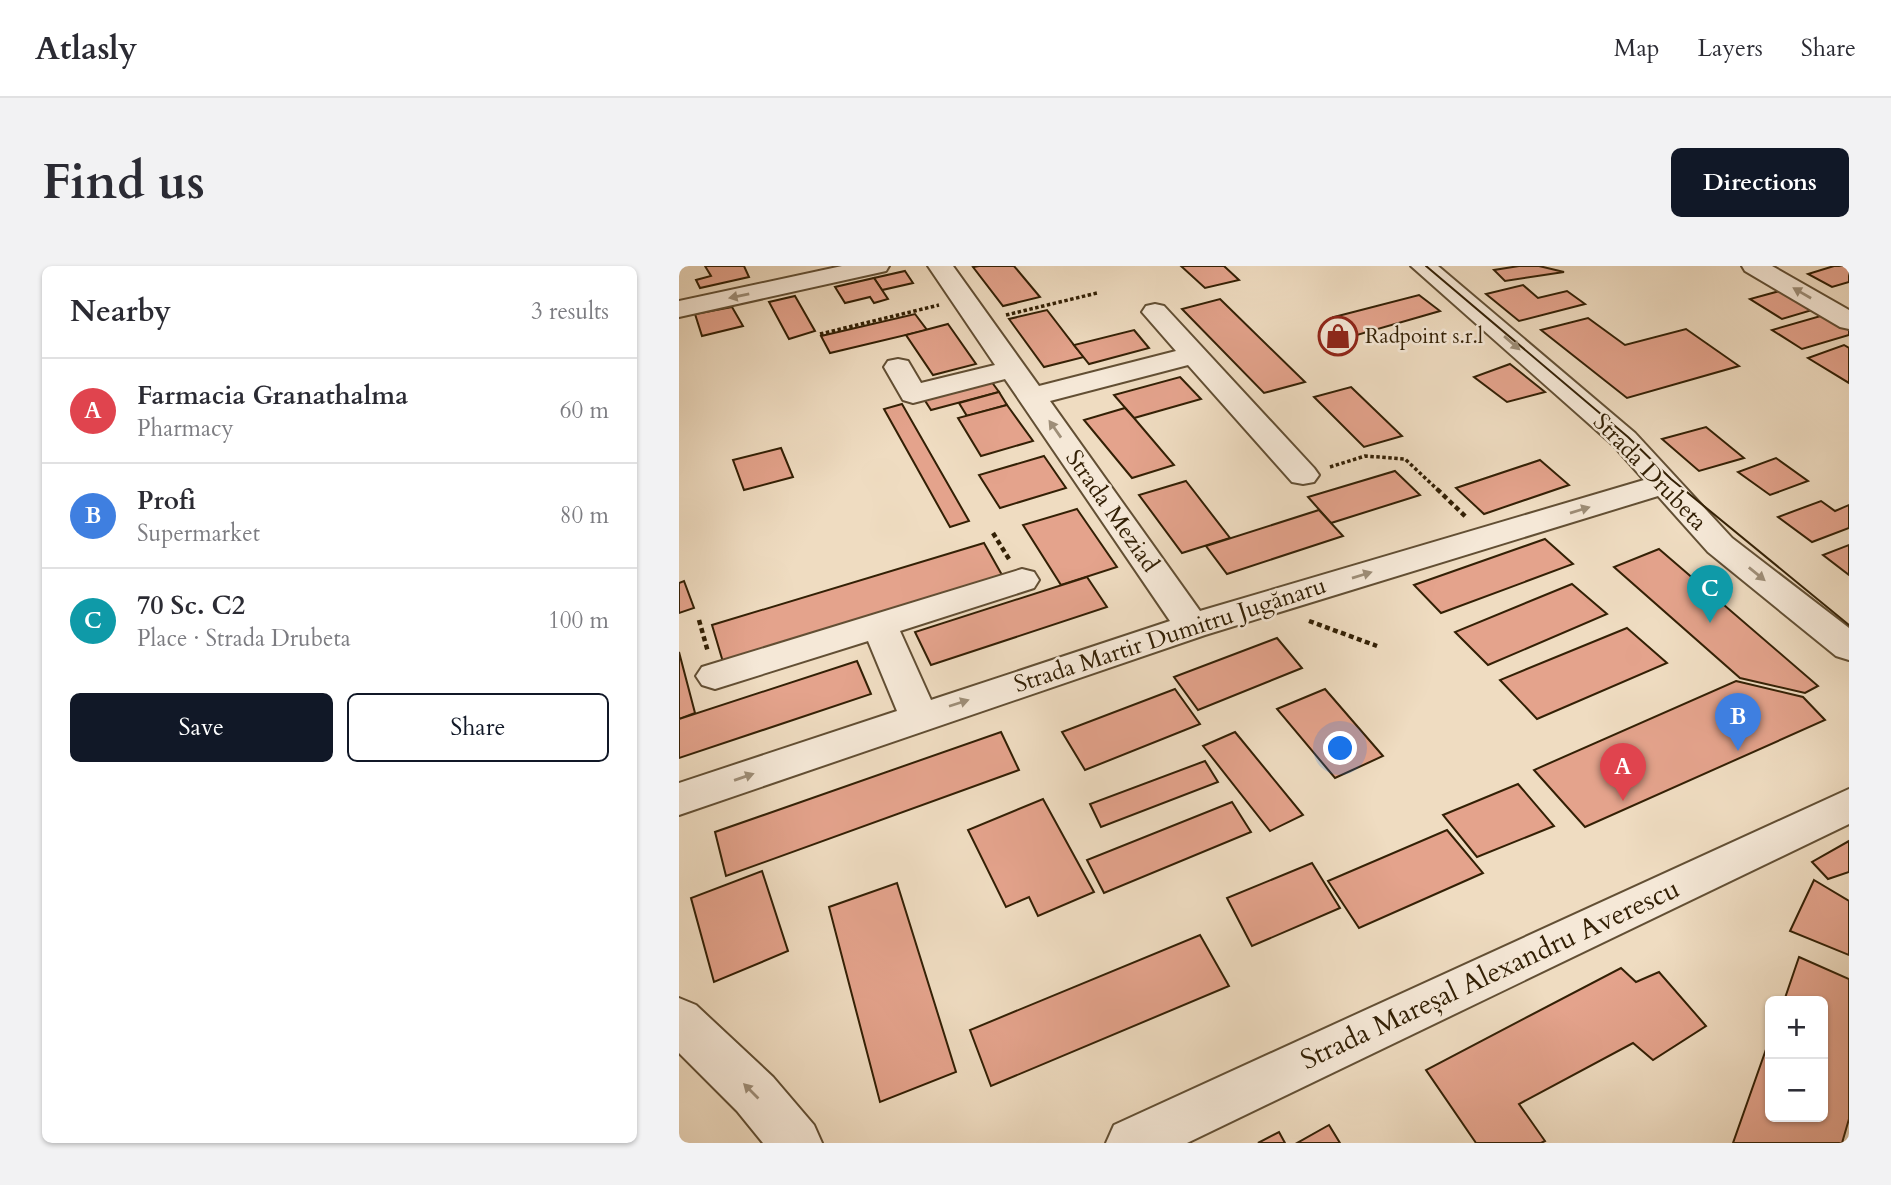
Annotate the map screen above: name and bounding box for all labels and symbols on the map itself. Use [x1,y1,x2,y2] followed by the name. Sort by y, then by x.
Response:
[1792,287,1811,299] one-way arrow
[728,291,750,302] one-way arrow
[1317,315,1359,357] shop icon: Radpoint s.r.l
[1365,322,1483,351] place label: Radpoint s.r.l
[1503,335,1520,350] one-way arrow
[1586,406,1715,538] street label: Strada Drubeta
[1048,420,1062,438] one-way arrow
[1058,443,1166,579] street label: Strada Meziad
[1570,504,1591,514] one-way arrow
[1687,565,1733,623] pin: C
[1748,567,1766,582] one-way arrow
[1010,569,1330,701] street label: Strada Martir Dumitru Jugănaru
[1352,569,1373,579] one-way arrow
[1715,693,1761,751] pin: B
[948,697,969,708] one-way arrow
[1323,731,1357,765] your location
[1600,743,1646,801] pin: A
[733,771,754,782] one-way arrow
[1294,869,1686,1079] street label: Strada Mareșal Alexandru Averescu
[744,1083,760,1100] one-way arrow

